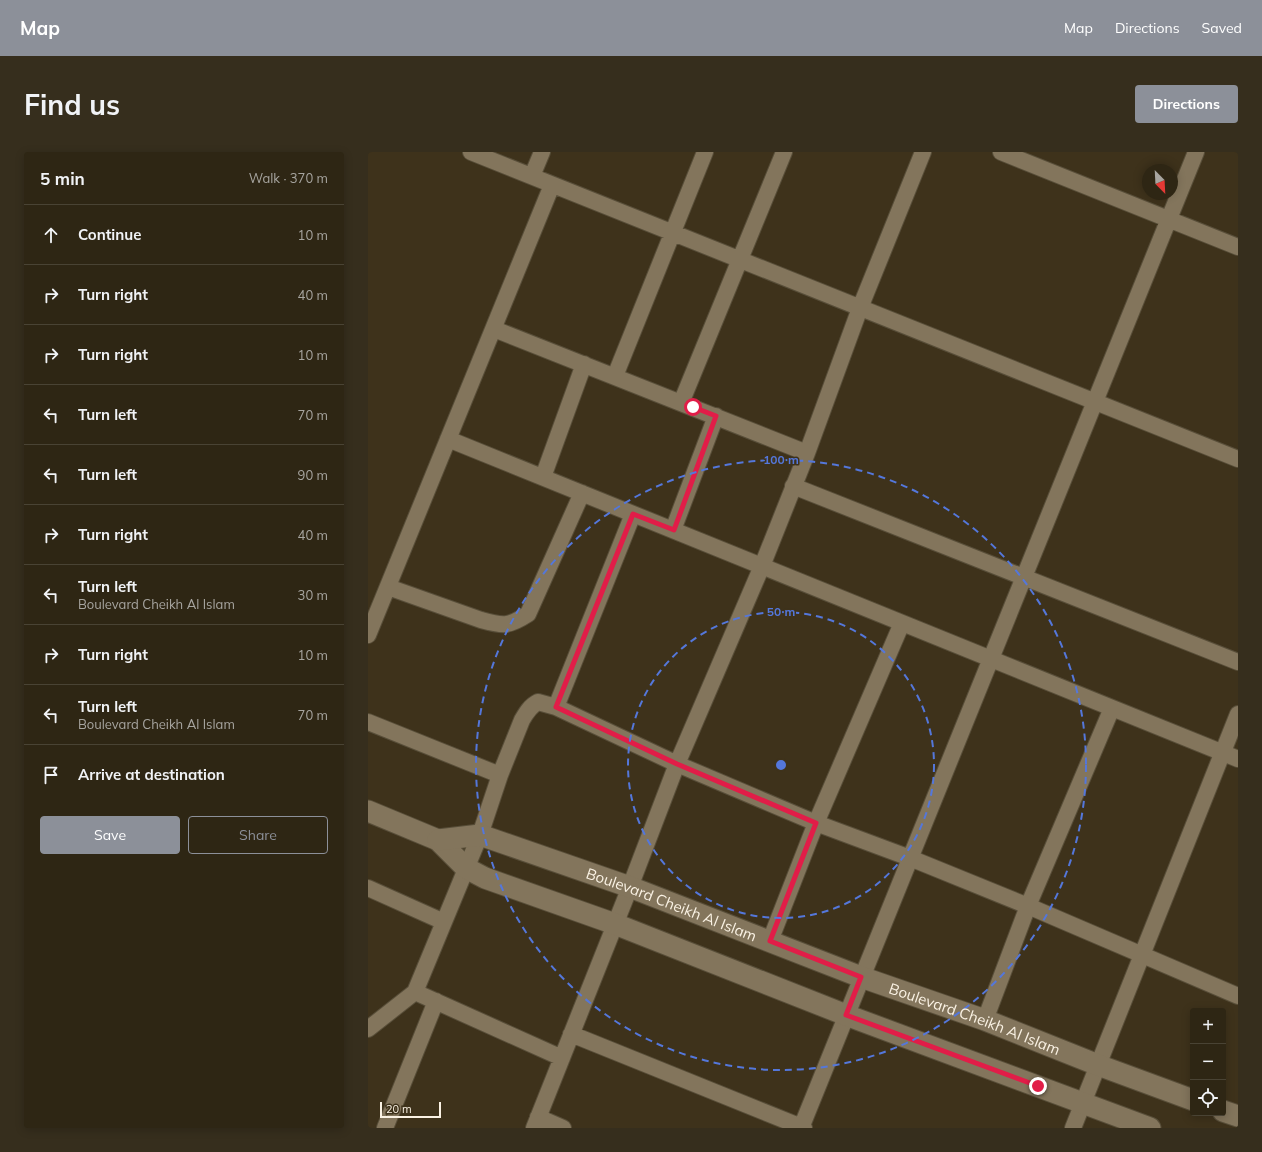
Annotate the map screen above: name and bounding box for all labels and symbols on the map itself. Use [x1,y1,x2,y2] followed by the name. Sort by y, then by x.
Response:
[1142,164,1178,200] north arrow
[684,398,702,416] route start
[763,452,799,467] text: 100 m
[767,604,795,619] text: 50 m
[774,758,788,772] centre of rings
[584,863,760,945] street label: Boulevard Cheikh Al Islam
[887,978,1063,1059] street label: Boulevard Cheikh Al Islam
[1029,1077,1047,1095] route end
[380,1100,441,1119] scale bar

